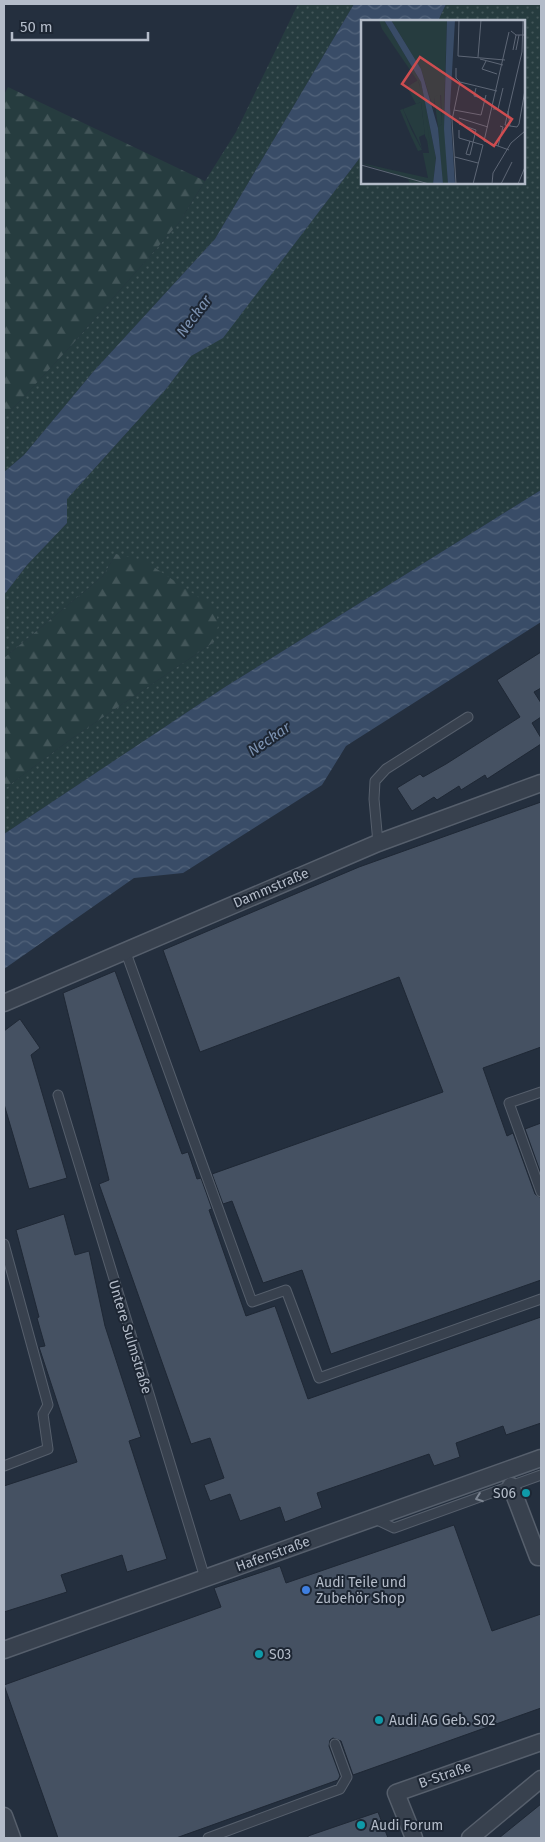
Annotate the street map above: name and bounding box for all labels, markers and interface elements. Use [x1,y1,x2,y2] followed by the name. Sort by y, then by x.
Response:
[12,10,149,42] scale bar
[20,18,53,36] text: 50 m
[361,20,525,184] inset map
[173,291,216,340] water label: Neckar
[244,718,295,760] water label: Neckar
[231,864,311,912] street label: Dammstraße
[105,1278,155,1396] street label: Untere Sulmstraße
[493,1485,516,1502] place label: S06
[520,1487,532,1499] marker: S06
[475,1492,484,1502] one-way arrow
[234,1533,312,1575] street label: Hafenstraße
[316,1574,406,1607] place label: Audi Teile und Zubehör Shop
[300,1584,312,1596] marker: Audi Teile und Zubehör Shop
[269,1646,291,1663] place label: S03
[253,1648,265,1660] marker: S03
[389,1712,496,1729] place label: Audi AG Geb. S02
[373,1714,385,1726] marker: Audi AG Geb. S02
[416,1758,474,1792] street label: B-Straße
[371,1817,443,1834] place label: Audi Forum
[355,1819,367,1831] marker: Audi Forum

